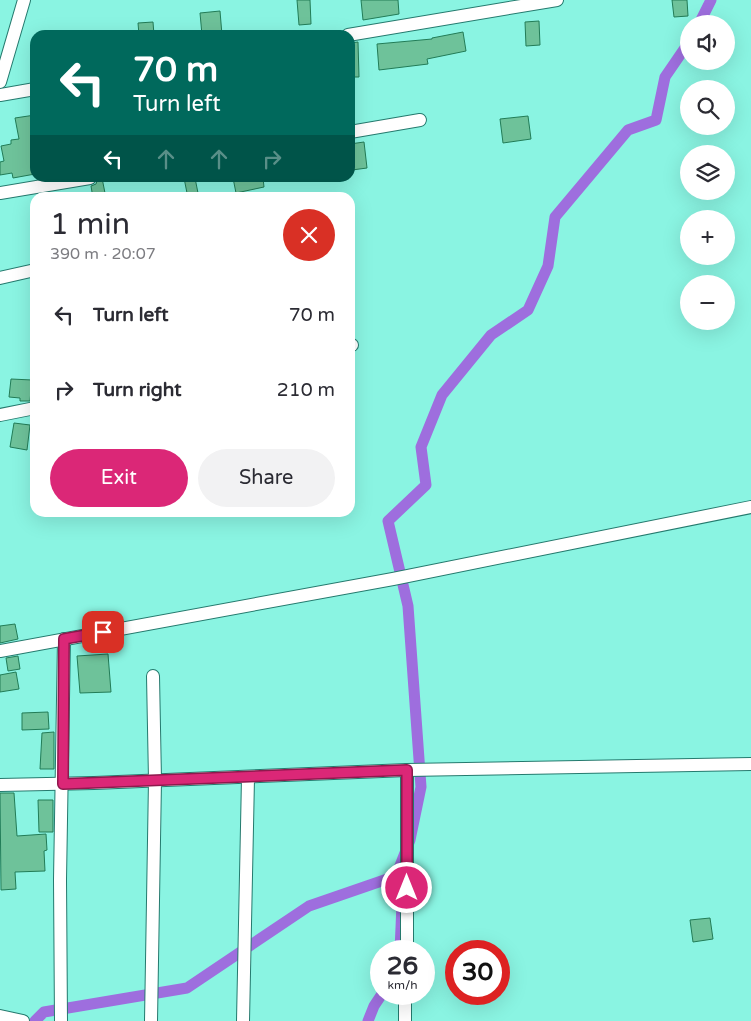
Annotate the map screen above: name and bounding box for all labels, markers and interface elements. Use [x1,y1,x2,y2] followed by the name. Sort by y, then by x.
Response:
[680,15,735,330] map controls
[680,15,735,70] button: sound
[133,49,218,91] text: 70 m
[50,50,115,115] icon: left
[680,80,735,135] button: search
[133,91,221,117] text: Turn left
[99,145,127,173] icon: left
[152,145,180,173] icon: ahead
[205,145,233,173] icon: ahead
[258,145,286,173] icon: right
[680,145,735,200] button: layers
[50,206,130,243] text: 1 min
[283,209,335,261] button: close
[680,210,735,265] button: +
[50,244,156,264] text: 390 m · 20:07
[680,275,735,330] button: −
[50,301,78,329] icon: left
[93,304,169,326] text: Turn left
[289,304,335,326] text: 70 m
[50,376,78,404] icon: right
[93,379,181,401] text: Turn right
[277,379,335,401] text: 210 m
[50,449,188,507] button: Exit
[198,449,335,507] button: Share
[82,611,124,653] pin
[89,618,117,646] icon: arrive
[380,861,432,913] position arrow
[445,940,510,1005] speed limit sign: 30
[387,951,418,981] text: 26
[387,978,418,992] text: km/h

